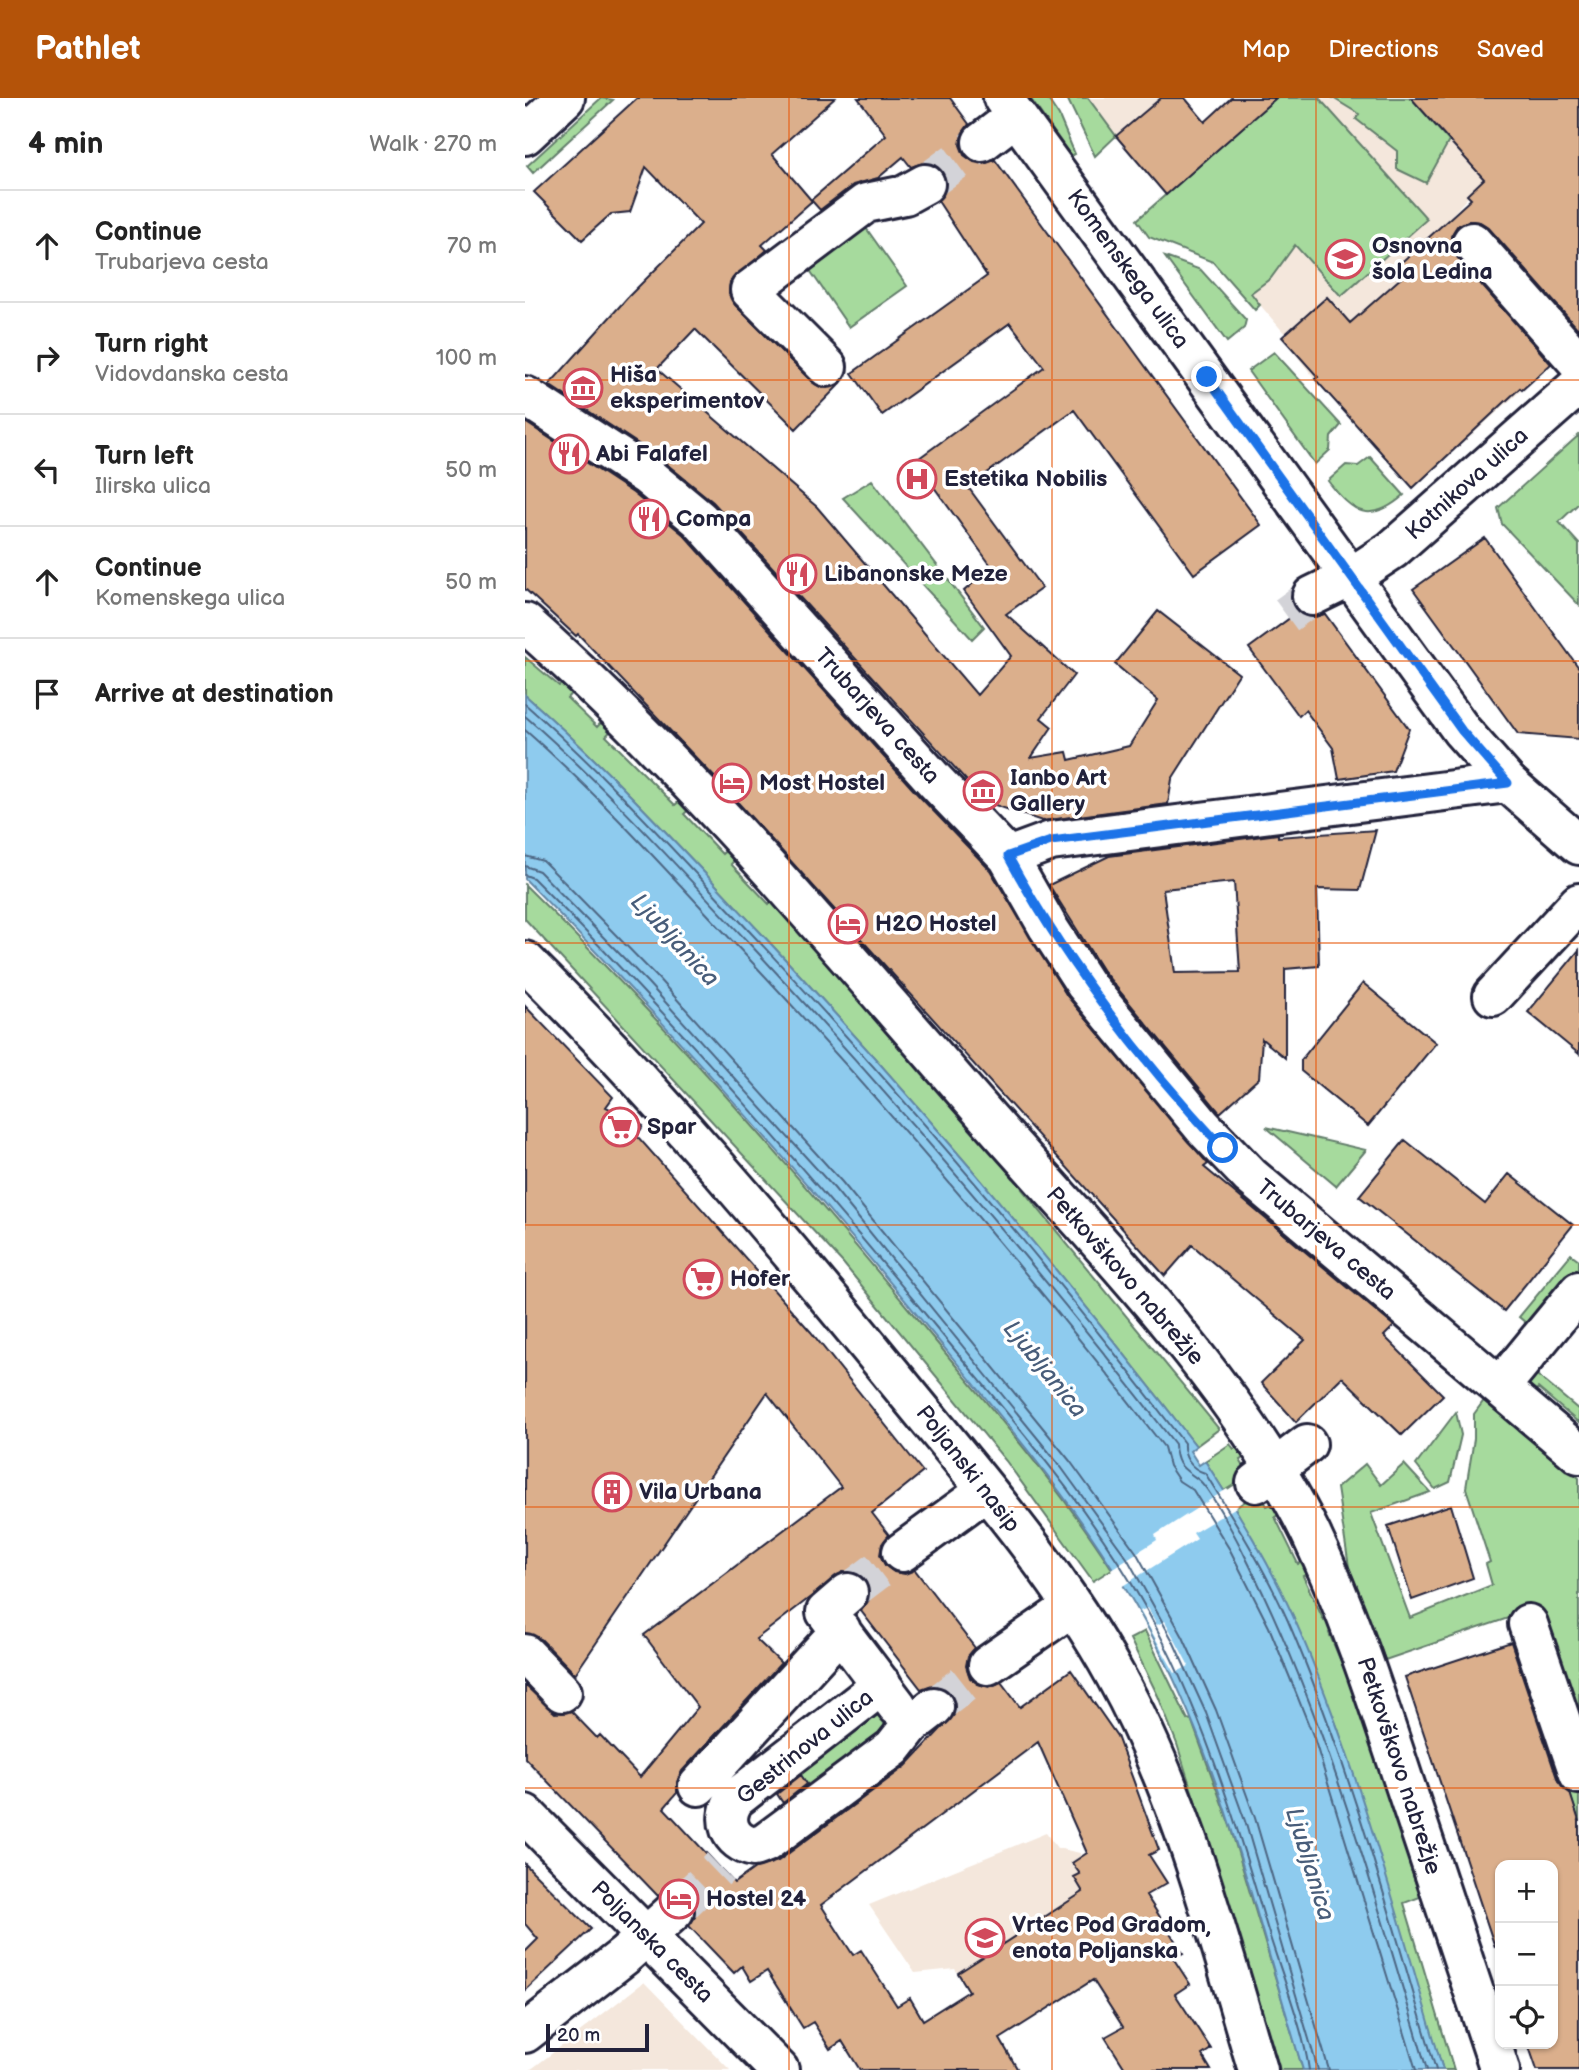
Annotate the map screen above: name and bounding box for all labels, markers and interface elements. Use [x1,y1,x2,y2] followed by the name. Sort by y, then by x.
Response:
[35,29,140,69] text: Pathlet
[1242,35,1290,64] text: Map
[1328,35,1439,64] text: Directions
[1477,35,1544,64] text: Saved
[28,126,103,162] text: 4 min
[369,130,497,158] text: Walk · 270 m
[1061,184,1195,354] street label: Komenskega ulica
[95,217,202,248] text: Continue
[28,227,66,265] icon: ahead
[447,232,497,260] text: 70 m
[1372,232,1493,286] place label: Osnovna šola Ledina
[1324,238,1366,280] school or university icon: Osnovna šola Ledina
[95,248,269,276] text: Trubarjeva cesta
[95,329,208,360] text: Turn right
[28,339,66,377] icon: right
[436,344,497,372] text: 100 m
[95,360,289,388] text: Vidovdanska cesta
[610,361,765,415] place label: Hiša eksperimentov
[1191,361,1222,392] route end
[562,367,604,409] museum icon: Hiša eksperimentov
[1400,422,1534,546] street label: Kotnikova ulica
[548,433,590,475] restaurant icon: Abi Falafel
[595,440,708,468] place label: Abi Falafel
[95,441,194,472] text: Turn left
[28,451,66,489] icon: left
[445,456,497,484] text: 50 m
[896,458,938,500] hospital icon: Estetika Nobilis
[944,465,1107,493] place label: Estetika Nobilis
[95,472,211,500] text: Ilirska ulica
[628,498,670,540] restaurant icon: Compa
[676,505,751,533] place label: Compa
[95,553,202,584] text: Continue
[776,553,818,595] restaurant icon: Libanonske Meze
[824,560,1008,588] place label: Libanonske Meze
[28,563,66,601] icon: ahead
[445,568,497,596] text: 50 m
[95,584,285,612] text: Komenskega ulica
[808,642,946,790] street label: Trubarjeva cesta
[28,675,66,713] icon: arrive
[95,679,334,710] text: Arrive at destination
[711,762,753,804] hotel icon: Most Hostel
[1010,764,1107,818] place label: Ianbo Art Gallery
[759,769,885,797] place label: Most Hostel
[962,770,1004,812] museum icon: Ianbo Art Gallery
[625,887,725,993] water label: Ljubljanica
[827,903,869,945] hotel icon: H2O Hostel
[875,910,997,938] place label: H2O Hostel
[599,1106,641,1148] supermarket icon: Spar
[647,1113,697,1141] place label: Spar
[1207,1132,1238,1163] route start
[1250,1173,1402,1307] street label: Trubarjeva cesta
[1040,1181,1210,1371] street label: Petkovškovo nabrežje
[682,1258,724,1300] supermarket icon: Hofer
[730,1265,791,1293] place label: Hofer
[997,1315,1093,1423] water label: Ljubljanica
[910,1400,1026,1538] street label: Poljanski nasip
[591,1471,633,1513] building icon: Vila Urbana
[639,1478,762,1506] place label: Vila Urbana
[1351,1654,1447,1878] street label: Petkovškovo nabrežje
[731,1683,879,1811] street label: Gestrinova ulica
[1279,1804,1341,1924] water label: Ljubljanica
[1495,1860,1558,2049] map controls
[1495,1860,1558,1923] button: +
[585,1875,719,2009] street label: Poljanska cesta
[658,1878,700,1920] hotel icon: Hostel 24
[706,1885,807,1913] place label: Hostel 24
[1012,1911,1211,1965] place label: Vrtec Pod Gradom, enota Poljanska
[964,1917,1006,1959] school or university icon: Vrtec Pod Gradom, enota Poljanska
[1495,1923,1558,1986] button: −
[1495,1986,1558,2049] button: locate
[546,2021,649,2053] scale bar
[557,2024,600,2047] text: 20 m

